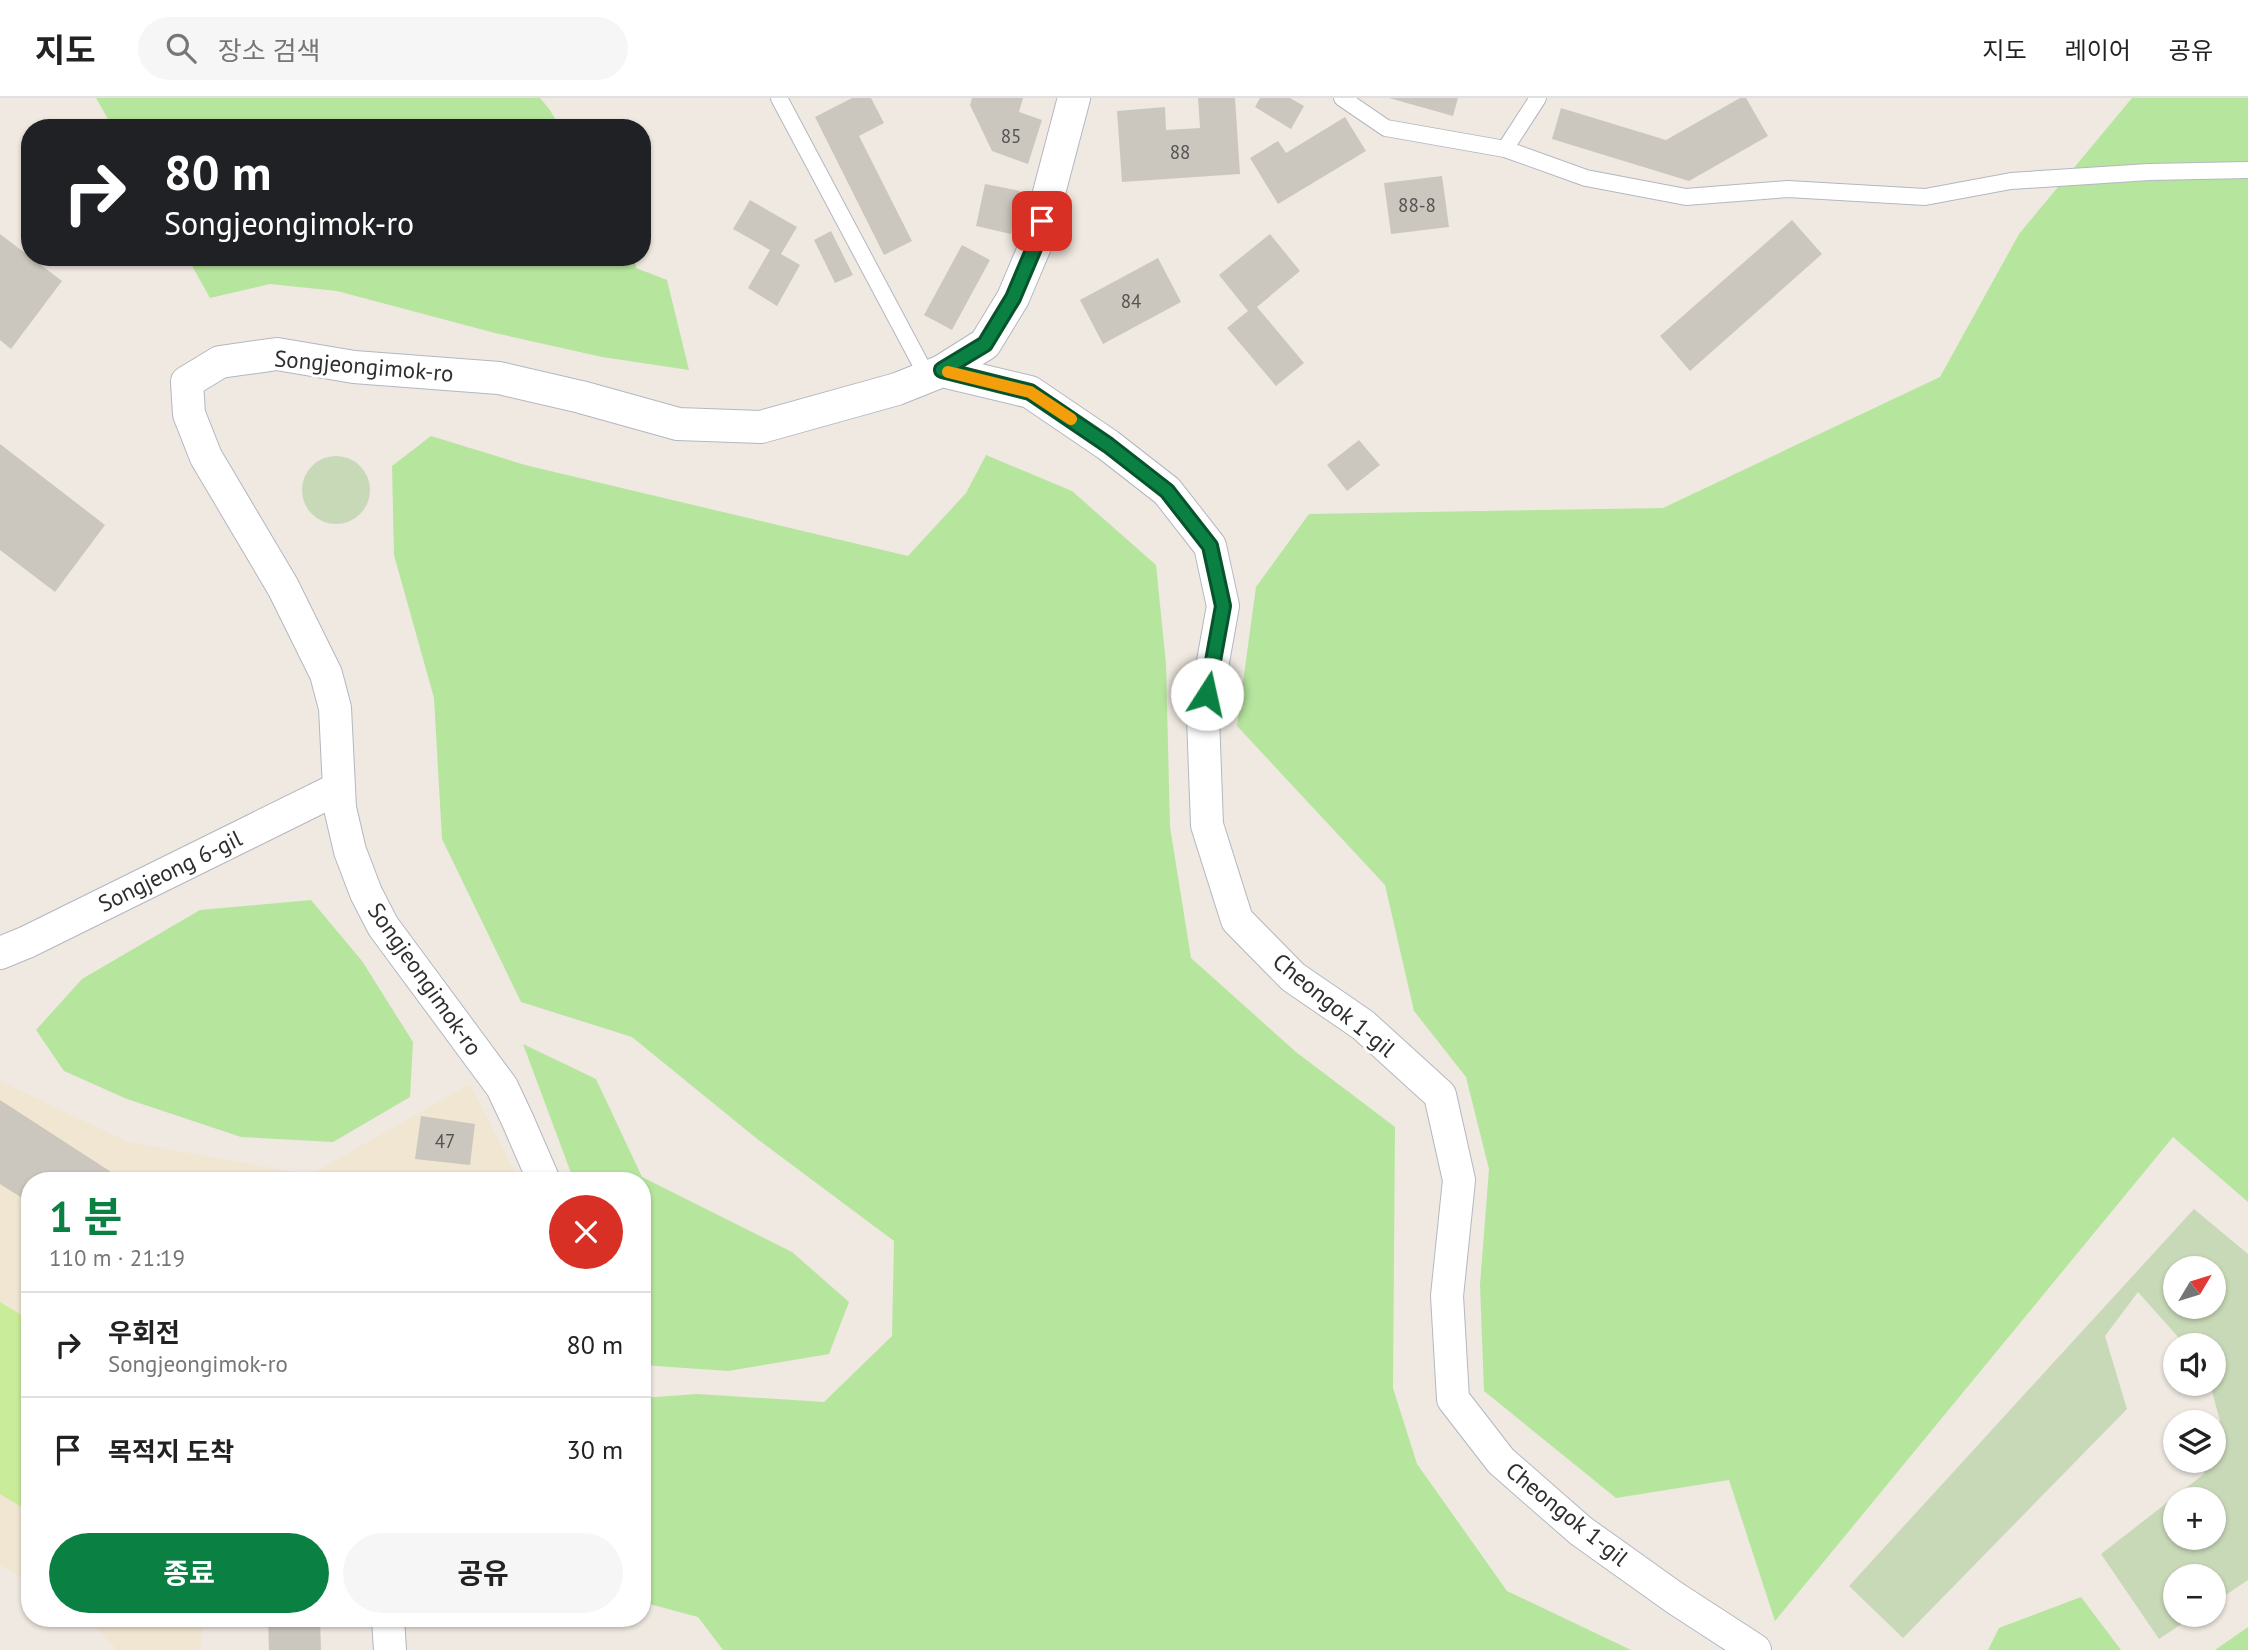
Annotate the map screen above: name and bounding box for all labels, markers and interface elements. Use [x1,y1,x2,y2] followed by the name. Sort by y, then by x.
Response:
[138,17,628,80] search box
[35,28,96,71] text: 지도
[162,29,200,67] icon: search
[218,34,320,67] text: 장소 검색
[1982,35,2027,66] text: 지도
[2065,35,2131,66] text: 레이어
[2169,35,2213,66] text: 공유
[1001,124,1021,148] house number: 85
[164,140,271,204] text: 80 m
[1170,140,1190,164] house number: 88
[49,147,140,238] icon: right
[1012,191,1072,251] pin
[1398,193,1436,217] house number: 88-8
[164,202,414,244] text: Songjeongimok-ro
[1023,202,1061,240] icon: arrive
[1121,289,1141,313] house number: 84
[273,343,455,388] street label: Songjeongimok-ro
[1170,657,1244,731] position arrow
[93,823,247,918] street label: Songjeong 6-gil
[362,897,489,1061] street label: Songjeongimok-ro
[1267,946,1402,1063] street label: Cheongok 1-gil
[435,1129,455,1153] house number: 47
[49,1189,122,1244] text: 1 분
[549,1195,623,1269] button: close
[49,1243,185,1272] text: 110 m · 21:19
[2163,1256,2226,1320] north arrow
[2163,1256,2226,1627] map controls
[108,1316,180,1349] text: 우회전
[49,1326,87,1364] icon: right
[567,1328,623,1361] text: 80 m
[2163,1333,2226,1396] button: sound
[108,1349,288,1378] text: Songjeongimok-ro
[2163,1410,2226,1473] button: layers
[49,1431,87,1469] icon: arrive
[567,1433,623,1466] text: 30 m
[108,1435,234,1468] text: 목적지 도착
[1500,1455,1635,1572] street label: Cheongok 1-gil
[2163,1487,2226,1550] button: +
[49,1533,329,1613] button: 종료
[343,1533,623,1613] button: 공유
[2163,1564,2226,1627] button: −

